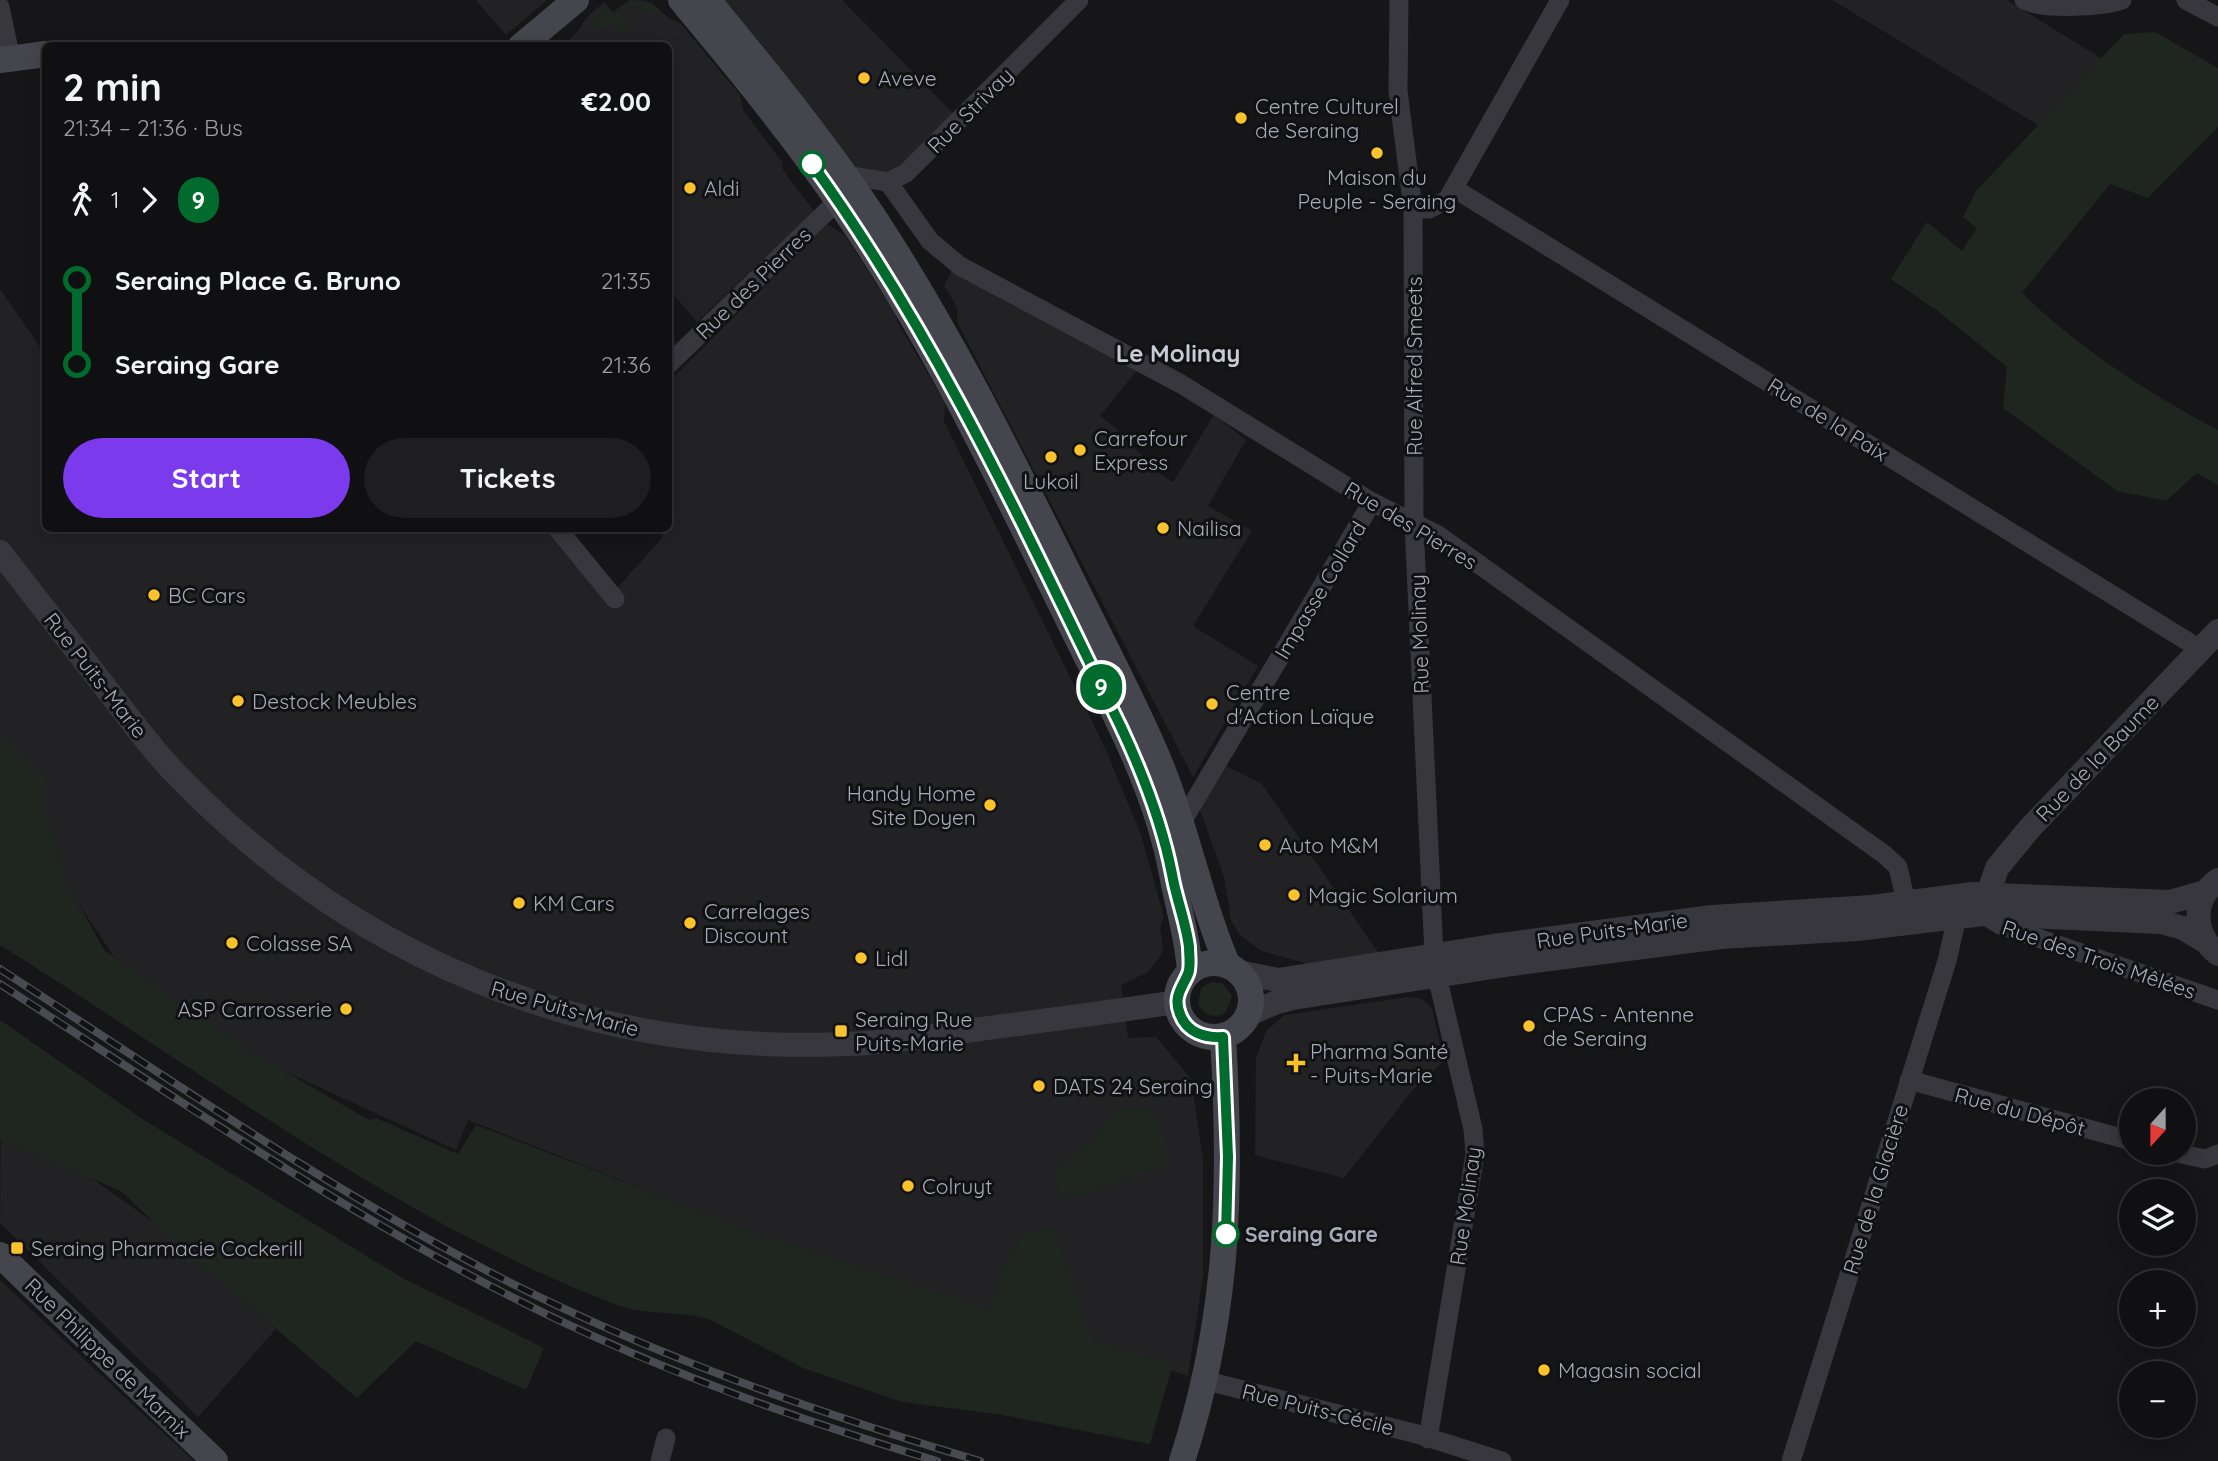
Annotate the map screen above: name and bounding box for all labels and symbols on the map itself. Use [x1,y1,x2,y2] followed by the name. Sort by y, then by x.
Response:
[922,62,1018,158] street label: Rue Strivay
[878,65,937,91] place label: Aveve
[856,70,872,86] marker: Aveve
[1255,93,1399,143] place label: Centre Culturel de Seraing
[1233,110,1249,126] marker: Centre Culturel de Seraing
[1369,145,1385,161] marker: Maison du Peuple - Seraing
[799,151,825,177] unlabelled marker
[1298,164,1456,214] place label: Maison du Peuple - Seraing
[704,175,739,201] place label: Aldi
[682,180,698,196] marker: Aldi
[690,222,816,344] street label: Rue des Pierres
[1401,276,1427,456] street label: Rue Alfred Smeets
[1116,338,1240,368] district label: Le Molinay
[1763,372,1893,466] street label: Rue de la Paix
[1094,425,1188,475] place label: Carrefour Express
[1072,442,1088,458] marker: Carrefour Express
[1043,449,1059,465] marker: Lukoil
[1023,468,1079,494] place label: Lukoil
[1340,475,1482,575] street label: Rue des Pierres
[1177,515,1242,541] place label: Nailisa
[1269,516,1371,664] street label: Impasse Collard
[1155,520,1171,536] marker: Nailisa
[1404,574,1434,694] street label: Rue Molinay
[168,582,246,608] place label: BC Cars
[146,587,162,603] marker: BC Cars
[39,607,153,743] street label: Rue Puits-Marie
[1078,664,1124,710] line badge: 9
[1226,679,1374,729] place label: Centre d'Action Laïque
[252,688,417,714] place label: Destock Meubles
[2030,689,2164,827] street label: Rue de la Baume
[230,693,246,709] marker: Destock Meubles
[1204,696,1220,712] marker: Centre d'Action Laïque
[847,780,976,830] place label: Handy Home Site Doyen
[982,797,998,813] marker: Handy Home Site Doyen
[1279,832,1379,858] place label: Auto M&M
[1257,837,1273,853] marker: Auto M&M
[1308,882,1458,908] place label: Magic Solarium
[1286,887,1302,903] marker: Magic Solarium
[533,890,615,916] place label: KM Cars
[511,895,527,911] marker: KM Cars
[704,898,810,948] place label: Carrelages Discount
[1535,907,1689,953] street label: Rue Puits-Marie
[1999,914,2199,1004] street label: Rue des Trois Mêlées
[682,915,698,931] marker: Carrelages Discount
[246,930,353,956] place label: Colasse SA
[224,935,240,951] marker: Colasse SA
[875,945,908,971] place label: Lidl
[853,950,869,966] marker: Lidl
[488,975,642,1041] street label: Rue Puits-Marie
[178,996,332,1022] place label: ASP Carrosserie
[338,1001,354,1017] marker: ASP Carrosserie
[1543,1001,1694,1051] place label: CPAS - Antenne de Seraing
[855,1006,972,1056] place label: Seraing Rue Puits-Marie
[1521,1018,1537,1034] marker: CPAS - Antenne de Seraing
[833,1023,849,1039] marker: Seraing Rue Puits-Marie
[1310,1038,1448,1088] place label: Pharma Santé - Puits-Marie
[1288,1055,1304,1071] marker: Pharma Santé - Puits-Marie
[1053,1073,1213,1099] place label: DATS 24 Seraing
[1031,1078,1047,1094] marker: DATS 24 Seraing
[1952,1081,2088,1141] street label: Rue du Dépôt
[2119,1088,2196,1166] north arrow
[1837,1101,1913,1277] street label: Rue de la Glacière
[1444,1145,1486,1267] street label: Rue Molinay
[922,1173,992,1199] place label: Colruyt
[900,1178,916,1194] marker: Colruyt
[1213,1221,1239,1247] marker: Seraing Gare
[1245,1221,1378,1247] place label: Seraing Gare
[31,1235,303,1261] place label: Seraing Pharmacie Cockerill
[9,1240,25,1256] marker: Seraing Pharmacie Cockerill
[20,1272,196,1444] street label: Rue Philippe de Marnix
[1558,1357,1702,1383] place label: Magasin social
[1536,1362,1552,1378] marker: Magasin social
[1240,1378,1396,1440] street label: Rue Puits-Cécile

